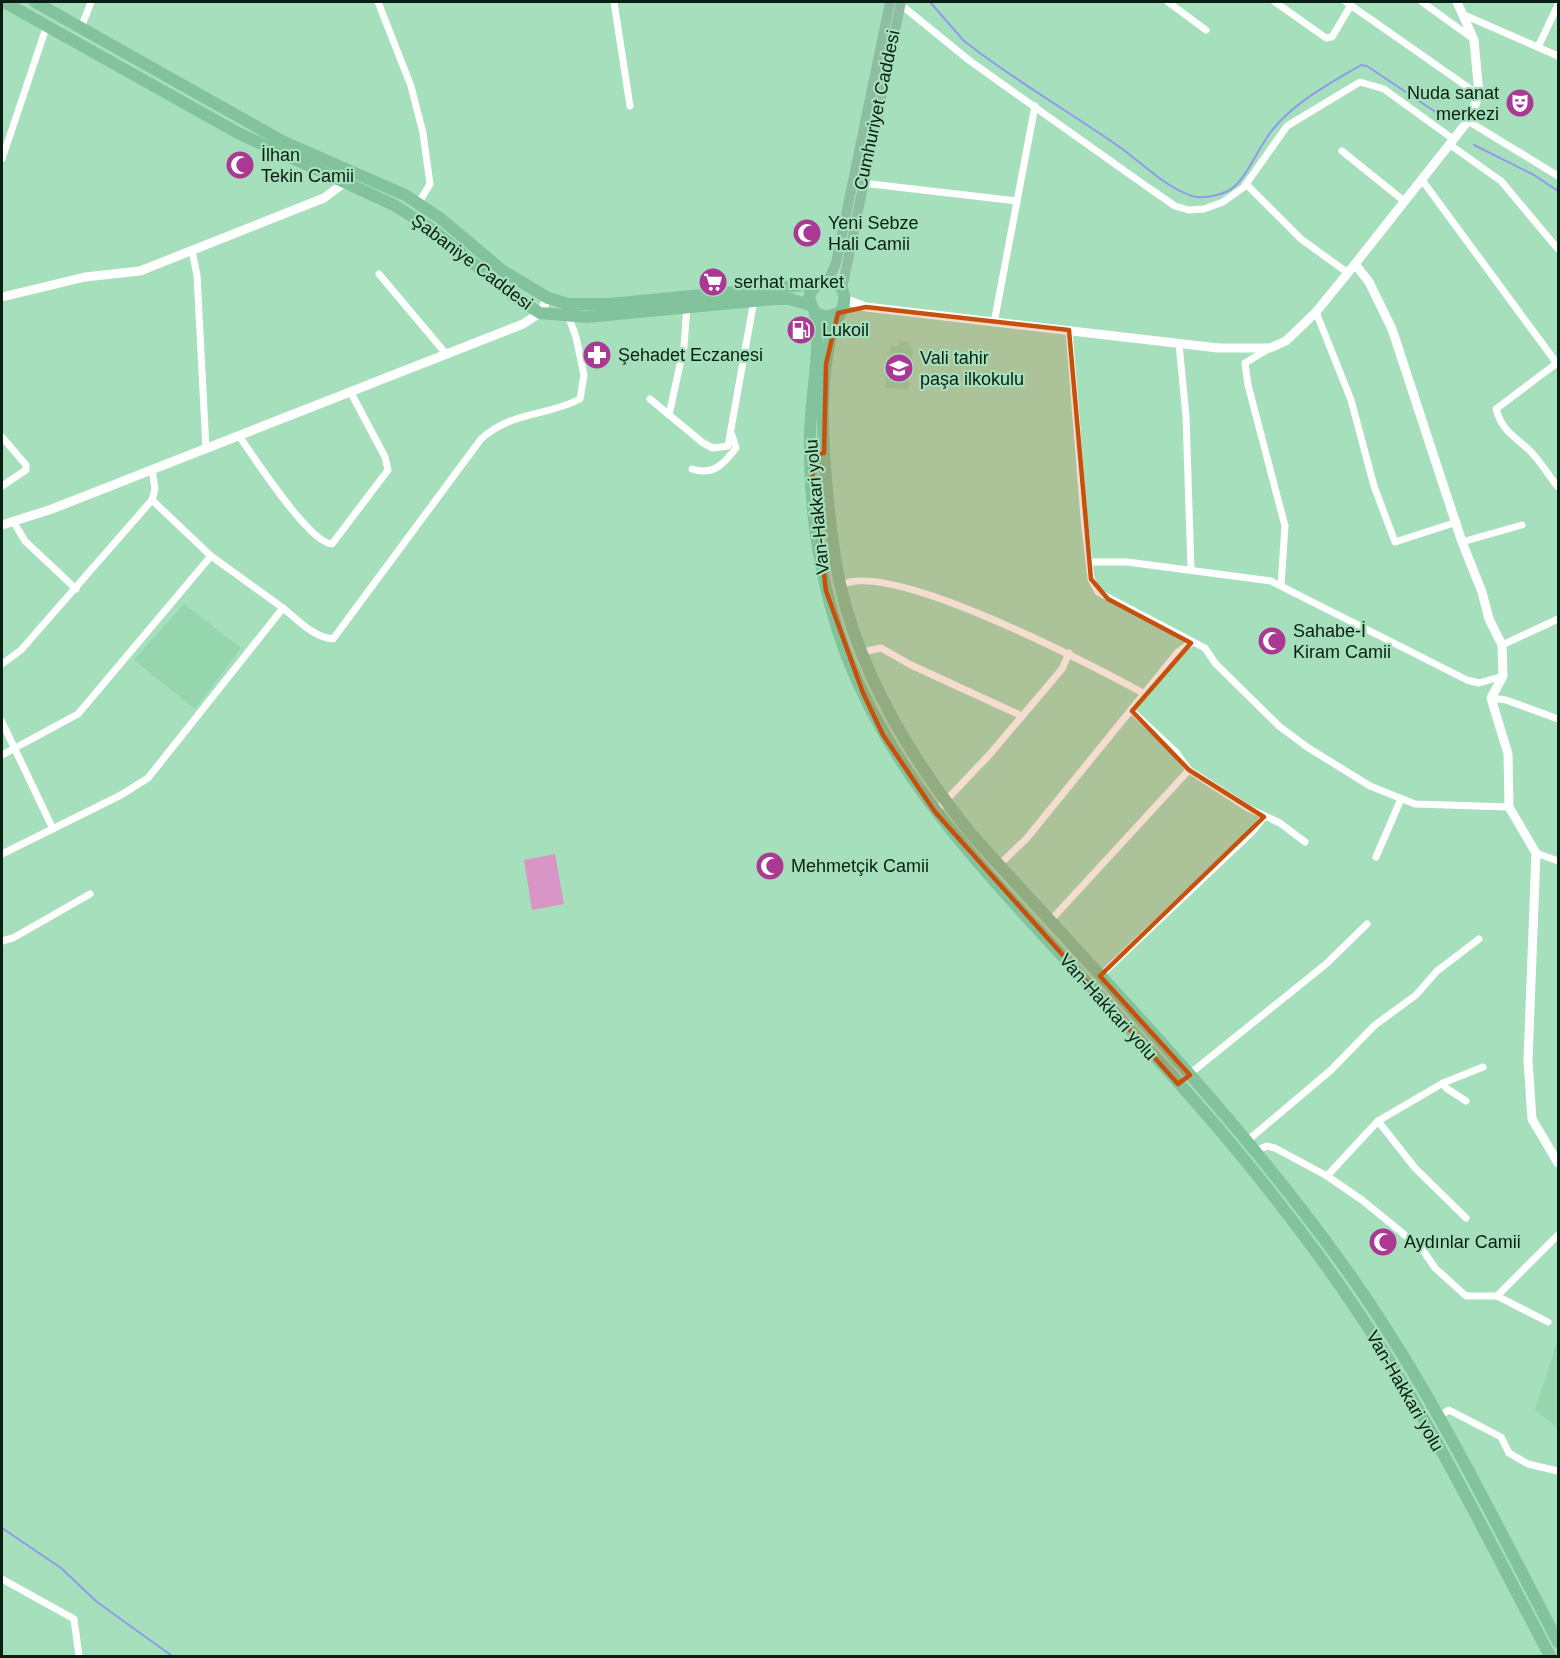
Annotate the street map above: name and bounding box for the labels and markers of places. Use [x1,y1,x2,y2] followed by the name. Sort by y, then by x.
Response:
[1407,83,1499,124] place label: Nuda sanat merkezi
[1504,87,1536,119] theatre icon: Nuda sanat merkezi
[261,145,354,186] place label: İlhan Tekin Camii
[224,149,256,181] mosque icon: İlhan Tekin Camii
[828,213,918,254] place label: Yeni Sebze Hali Camii
[791,217,823,249] mosque icon: Yeni Sebze Hali Camii
[697,266,729,298] supermarket icon: serhat market
[734,272,844,292] place label: serhat market
[785,314,817,346] fuel station icon: Lukoil
[822,320,869,340] place label: Lukoil
[581,339,613,371] pharmacy icon: Şehadet Eczanesi
[618,345,763,365] place label: Şehadet Eczanesi
[920,348,1024,389] place label: Vali tahir paşa ilkokulu
[883,352,915,384] school or university icon: Vali tahir paşa ilkokulu
[1293,621,1391,662] place label: Sahabe-İ Kiram Camii
[1256,625,1288,657] mosque icon: Sahabe-İ Kiram Camii
[754,850,786,882] mosque icon: Mehmetçik Camii
[791,856,929,876] place label: Mehmetçik Camii
[1367,1226,1399,1258] mosque icon: Aydınlar Camii
[1404,1232,1521,1252] place label: Aydınlar Camii

